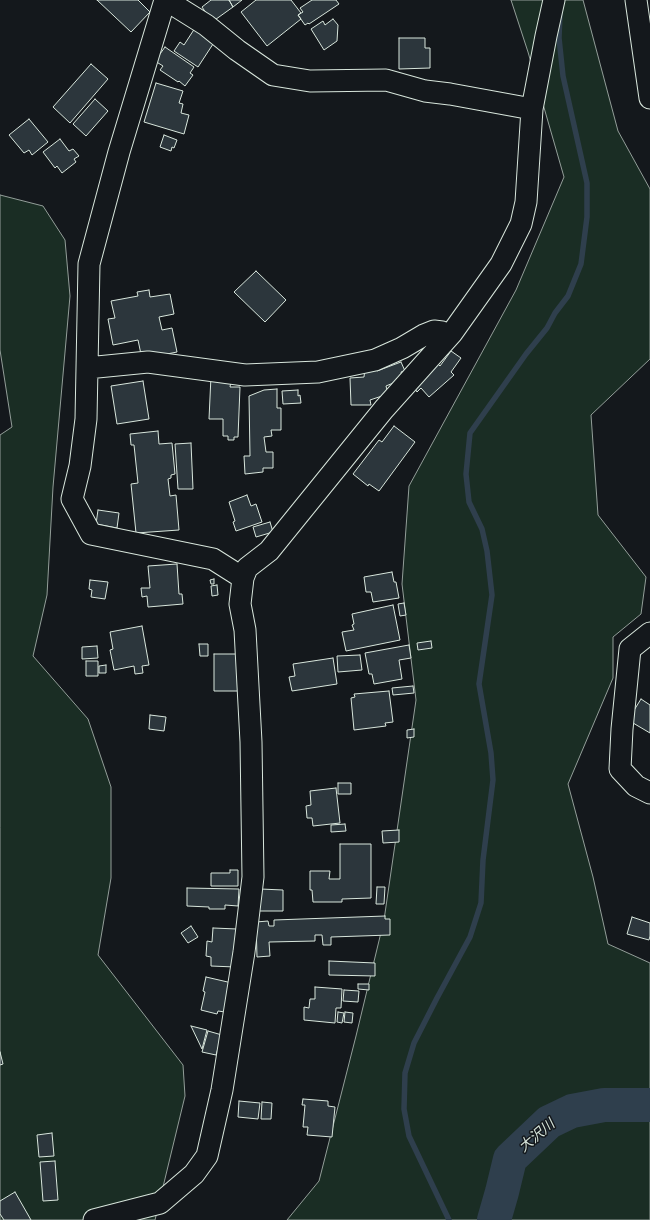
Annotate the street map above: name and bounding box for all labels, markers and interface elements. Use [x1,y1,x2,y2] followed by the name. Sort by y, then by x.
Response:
[516,1116,558,1156] water label: 大沢川

